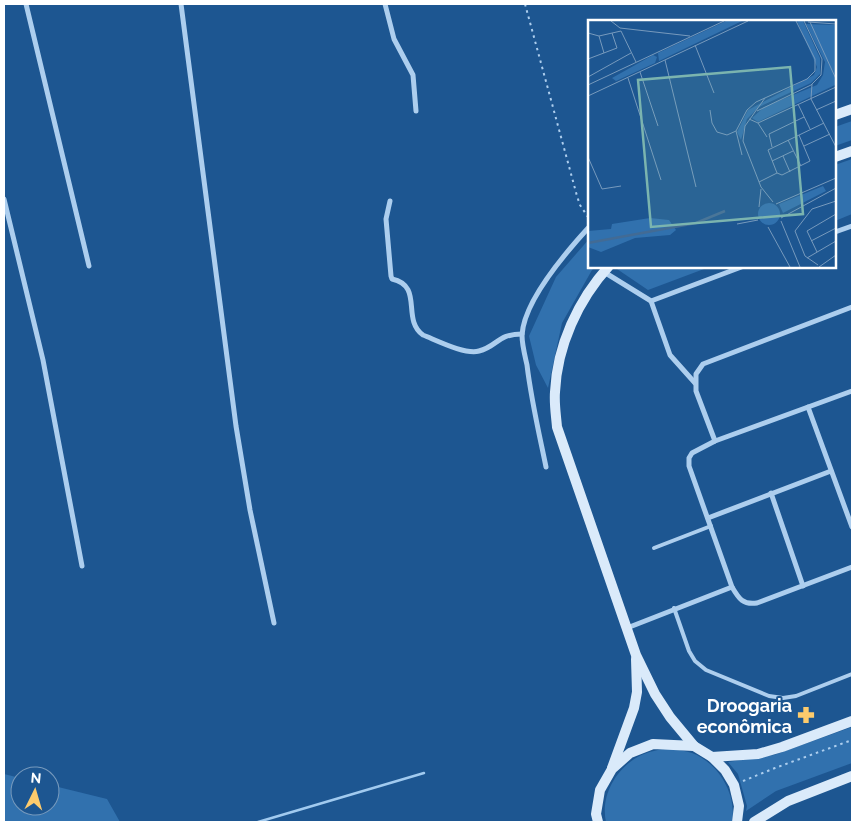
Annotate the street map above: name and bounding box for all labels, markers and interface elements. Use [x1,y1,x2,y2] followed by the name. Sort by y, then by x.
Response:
[588,20,836,268] inset map
[697,695,792,737] place label: Droogaria econômica
[796,705,816,725] pharmacy icon: Droogaria econômica
[10,766,60,816] north arrow
[30,770,42,786] text: N

